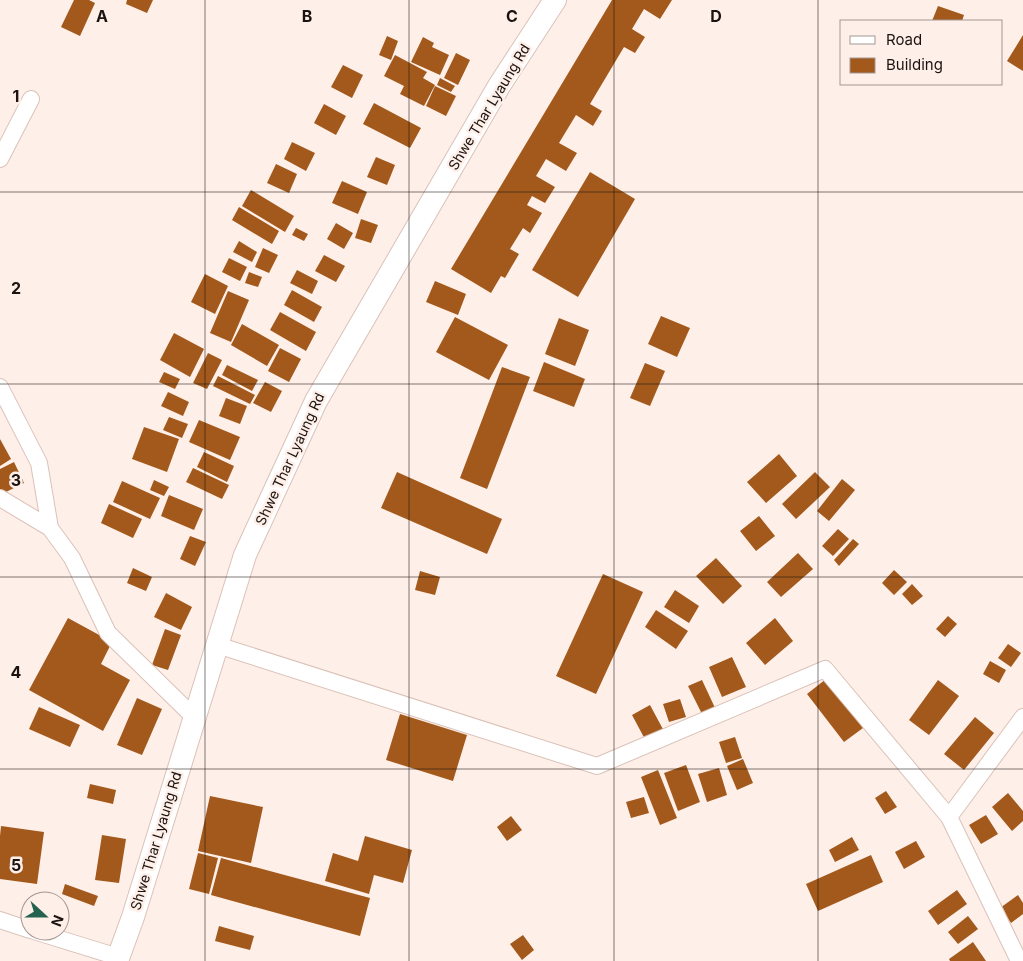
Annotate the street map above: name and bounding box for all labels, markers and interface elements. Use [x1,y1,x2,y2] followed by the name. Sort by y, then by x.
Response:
[96,6,108,26] text: A
[302,6,312,26] text: B
[506,6,518,26] text: C
[710,6,722,26] text: D
[840,20,1003,85] legend
[886,30,922,49] text: Road
[444,41,533,173] street label: Shwe Thar Lyaung Rd
[886,55,943,74] text: Building
[13,86,19,106] text: 1
[11,278,21,298] text: 2
[251,390,328,528] street label: Shwe Thar Lyaung Rd
[11,470,21,490] text: 3
[11,662,22,682] text: 4
[126,769,185,912] street label: Shwe Thar Lyaung Rd
[11,855,21,875] text: 5
[20,891,70,941] north arrow
[48,913,67,929] text: N

